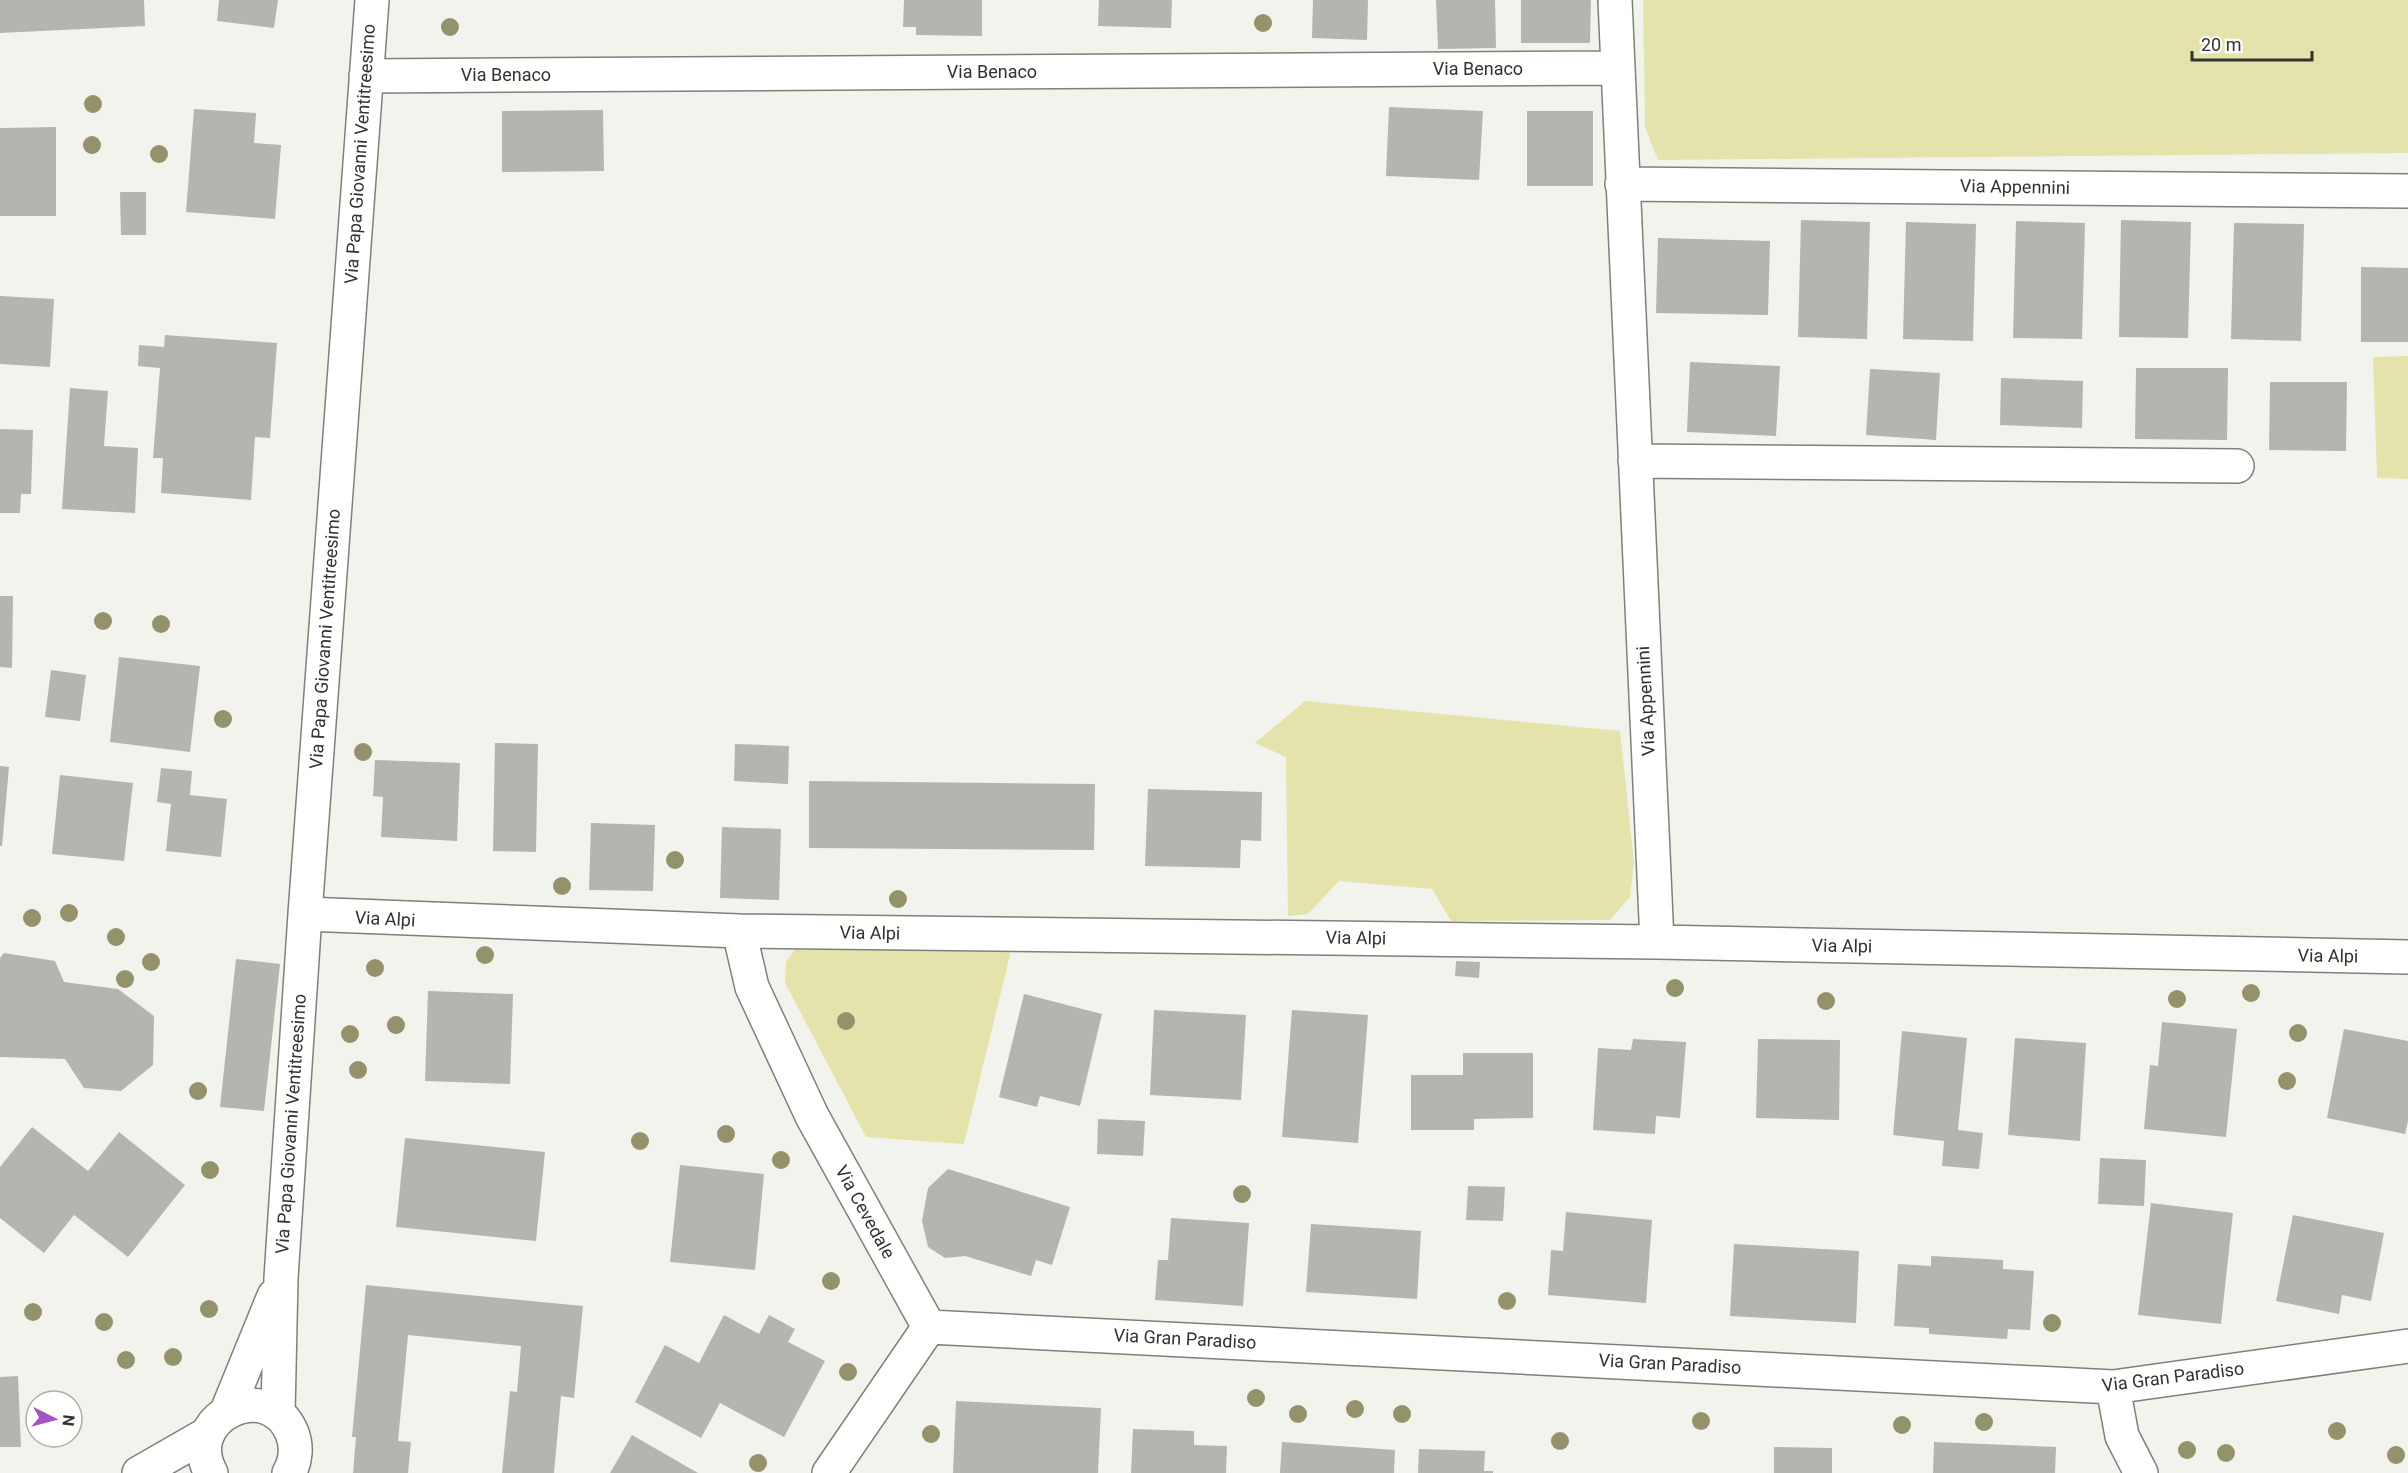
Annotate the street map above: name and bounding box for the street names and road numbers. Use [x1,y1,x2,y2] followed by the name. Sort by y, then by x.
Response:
[340,23,379,285] street label: Via Papa Giovanni Ventitreesimo
[1433,58,1523,79] street label: Via Benaco
[947,61,1037,82] street label: Via Benaco
[461,64,551,85] street label: Via Benaco
[1960,175,2070,198] street label: Via Appennini
[305,508,344,770] street label: Via Papa Giovanni Ventitreesimo
[1632,645,1659,757] street label: Via Appennini
[354,906,416,931] street label: Via Alpi
[839,921,901,944] street label: Via Alpi
[1325,926,1387,949] street label: Via Alpi
[1811,934,1873,957] street label: Via Alpi
[2297,944,2359,967] street label: Via Alpi
[271,993,310,1255] street label: Via Papa Giovanni Ventitreesimo
[831,1162,900,1262] street label: Via Cevedale
[1113,1324,1257,1353] street label: Via Gran Paradiso
[1598,1349,1742,1378] street label: Via Gran Paradiso
[2101,1357,2245,1396] street label: Via Gran Paradiso

